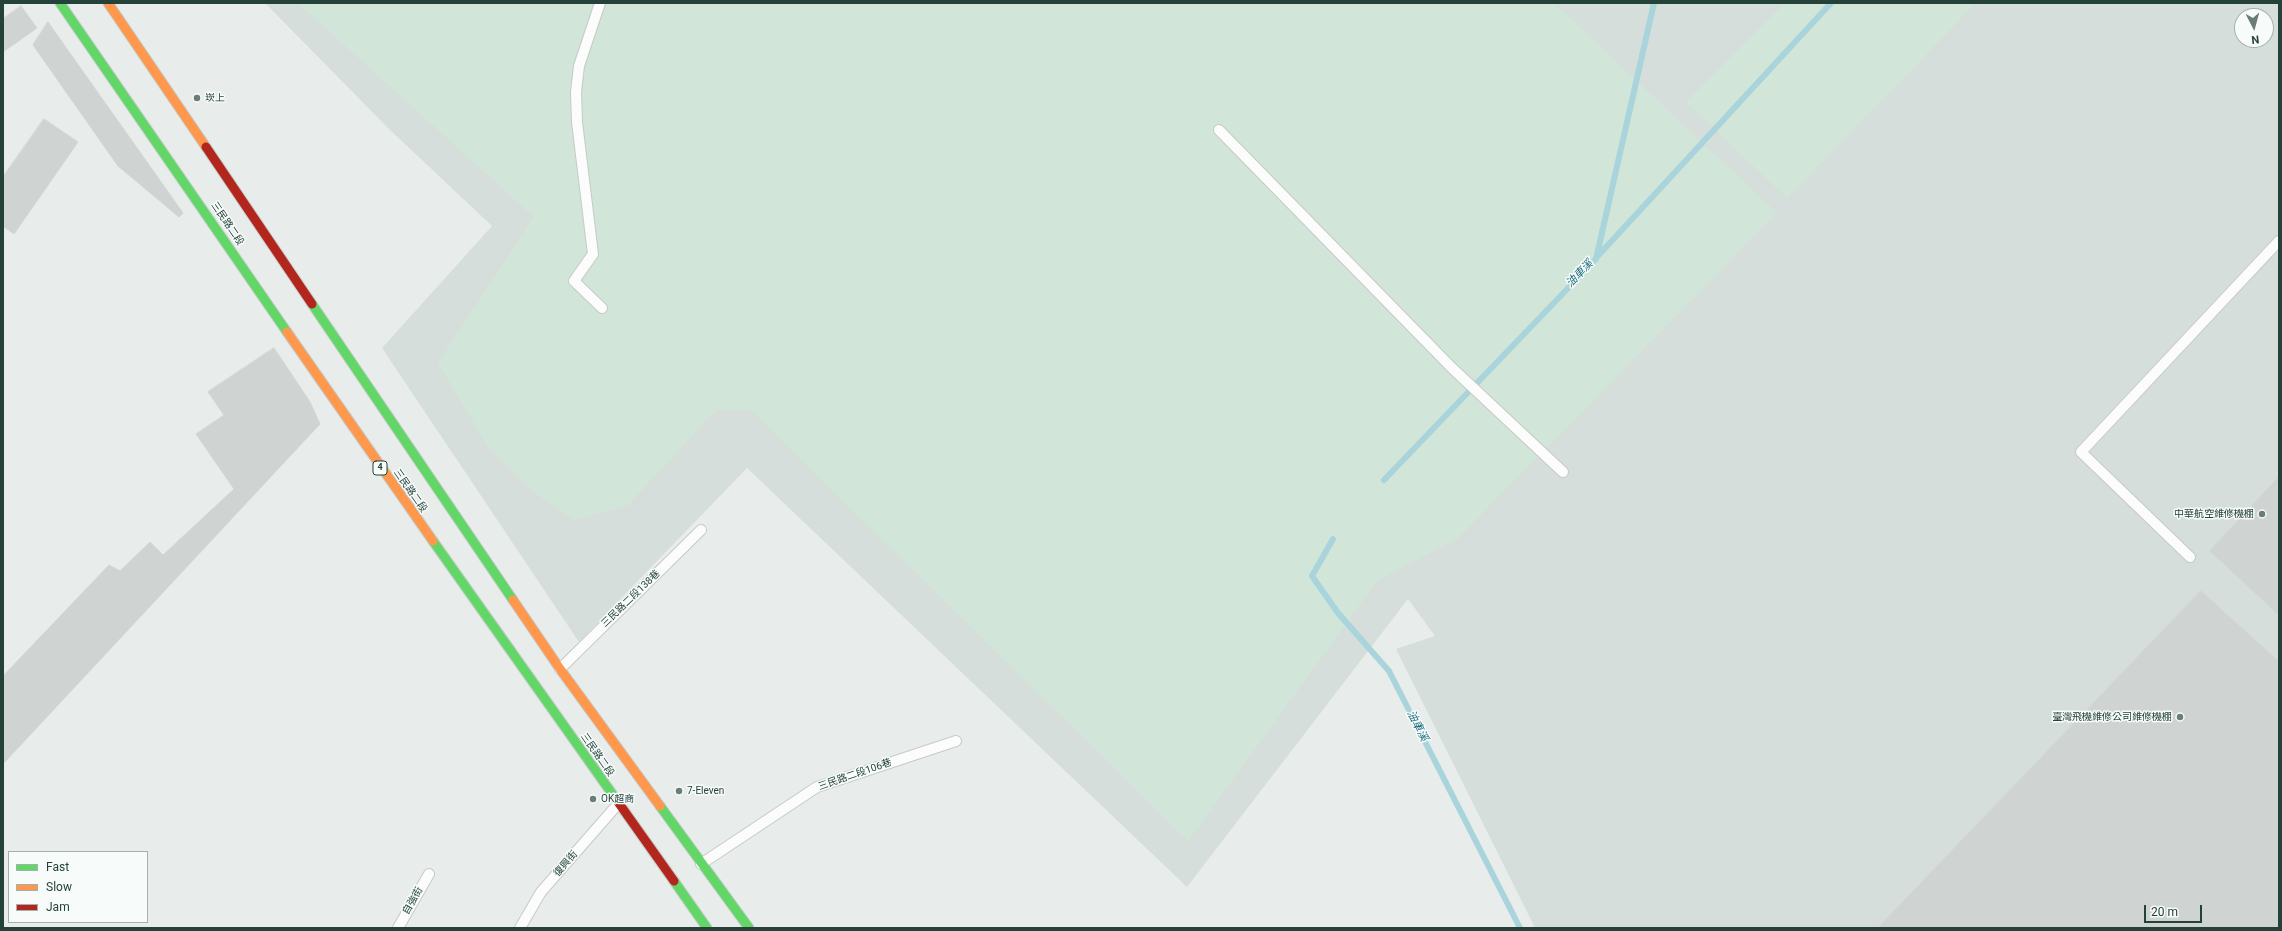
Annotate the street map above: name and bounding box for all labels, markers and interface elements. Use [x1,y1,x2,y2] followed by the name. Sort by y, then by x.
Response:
[2234,8,2274,48] north arrow
[2251,33,2260,46] text: N
[205,92,225,104] place label: 崁上
[192,93,202,103] marker: 崁上
[208,200,246,248] street label: 三民路二段
[1564,258,1596,290] water label: 油車溪
[373,461,387,475] road number: 4
[391,467,429,515] street label: 三民路二段
[2174,508,2254,520] place label: 中華航空維修機棚
[2257,509,2267,519] marker: 中華航空維修機棚
[599,568,663,630] street label: 三民路二段138巷
[1404,708,1430,744] water label: 油車溪
[2052,711,2172,723] place label: 臺灣飛機維修公司維修機棚
[2175,712,2185,722] marker: 臺灣飛機維修公司維修機棚
[578,731,616,779] street label: 三民路二段
[817,757,893,793] street label: 三民路二段106巷
[687,785,724,797] place label: 7-Eleven
[674,786,684,796] marker: 7-Eleven
[601,793,634,805] place label: OK超商
[588,794,598,804] marker: OK超商
[552,849,580,879] street label: 復興街
[8,851,148,923] legend
[46,860,69,874] text: Fast
[46,880,72,894] text: Slow
[400,885,426,917] street label: 自強街
[2146,897,2204,923] scale bar
[46,900,70,914] text: Jam
[2151,905,2178,919] text: 20 m

